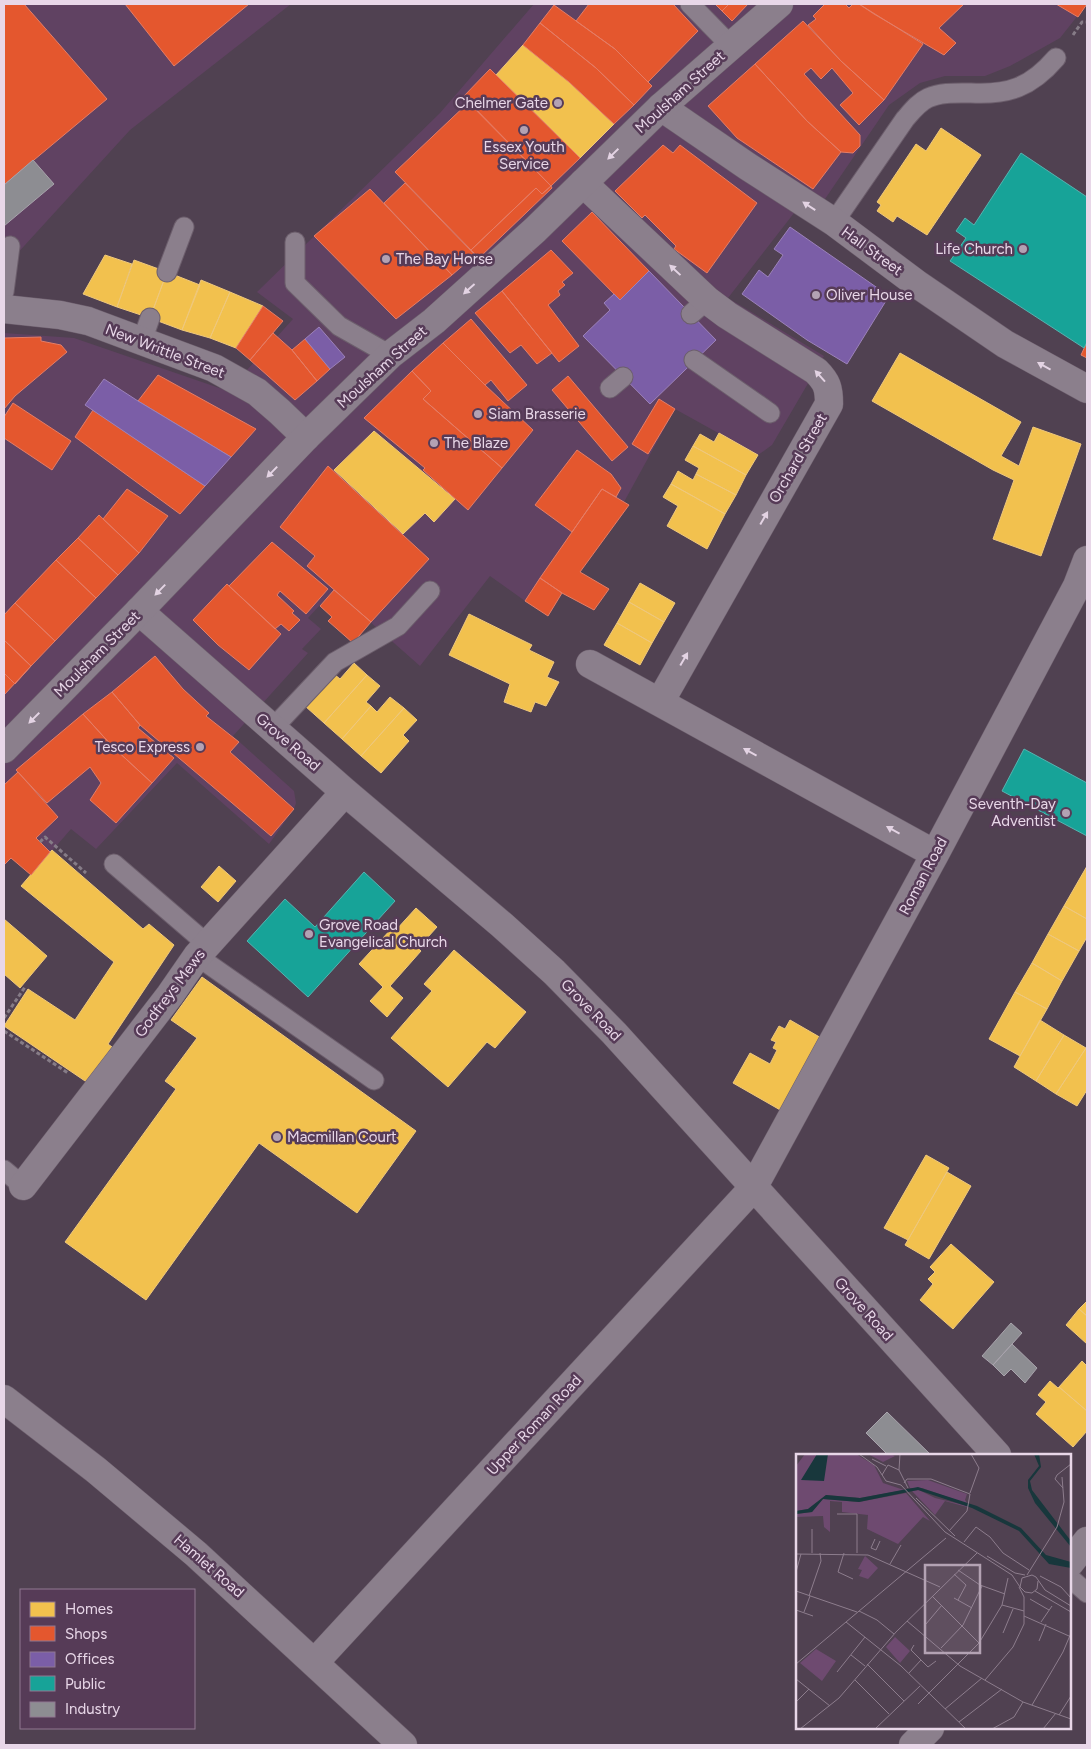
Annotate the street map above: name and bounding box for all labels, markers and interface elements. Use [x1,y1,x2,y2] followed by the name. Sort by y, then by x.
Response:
[631,47,729,137] street label: Moulsham Street
[455,94,548,112] place label: Chelmer Gate
[552,97,564,109] marker: Chelmer Gate
[518,124,530,136] marker: Essex Youth Service
[483,138,565,173] place label: Essex Youth Service
[608,148,620,160] one-way arrow
[802,202,815,211] one-way arrow
[838,223,906,279] street label: Hall Street
[935,240,1013,258] place label: Life Church
[1017,243,1029,255] marker: Life Church
[396,250,493,268] place label: The Bay Horse
[380,253,392,265] marker: The Bay Horse
[669,264,681,276] one-way arrow
[464,283,476,295] one-way arrow
[826,286,913,304] place label: Oliver House
[810,289,822,301] marker: Oliver House
[103,320,228,382] street label: New Writtle Street
[333,322,431,412] street label: Moulsham Street
[1038,361,1051,370] one-way arrow
[814,370,826,382] one-way arrow
[488,405,586,423] place label: Siam Brasserie
[472,408,484,420] marker: Siam Brasserie
[765,410,831,506] street label: Orchard Street
[444,434,508,452] place label: The Blaze
[428,437,440,449] marker: The Blaze
[266,466,278,478] one-way arrow
[760,511,769,525] one-way arrow
[154,583,166,595] one-way arrow
[50,607,144,701] street label: Moulsham Street
[680,652,688,667] one-way arrow
[252,709,324,775] street label: Grove Road
[28,712,40,724] one-way arrow
[95,738,190,756] place label: Tesco Express
[194,741,206,753] marker: Tesco Express
[744,747,757,756] one-way arrow
[969,795,1056,830] place label: Seventh-Day Adventist
[1060,807,1072,819] marker: Seventh-Day Adventist
[886,826,899,835] one-way arrow
[895,834,951,918] street label: Roman Road
[319,916,447,951] place label: Grove Road Evangelical Church
[303,928,315,940] marker: Grove Road Evangelical Church
[131,945,209,1041] street label: Godfreys Mews
[557,975,625,1045] street label: Grove Road
[287,1128,397,1146] place label: Macmillan Court
[271,1131,283,1143] marker: Macmillan Court
[831,1274,897,1344] street label: Grove Road
[483,1371,585,1479] street label: Upper Roman Road
[796,1454,1071,1729] inset map
[170,1531,248,1601] street label: Hamlet Road
[20,1589,195,1729] legend
[65,1600,113,1618] text: Homes
[65,1625,107,1643] text: Shops
[65,1650,115,1668] text: Offices
[65,1675,106,1693] text: Public
[65,1700,120,1718] text: Industry

